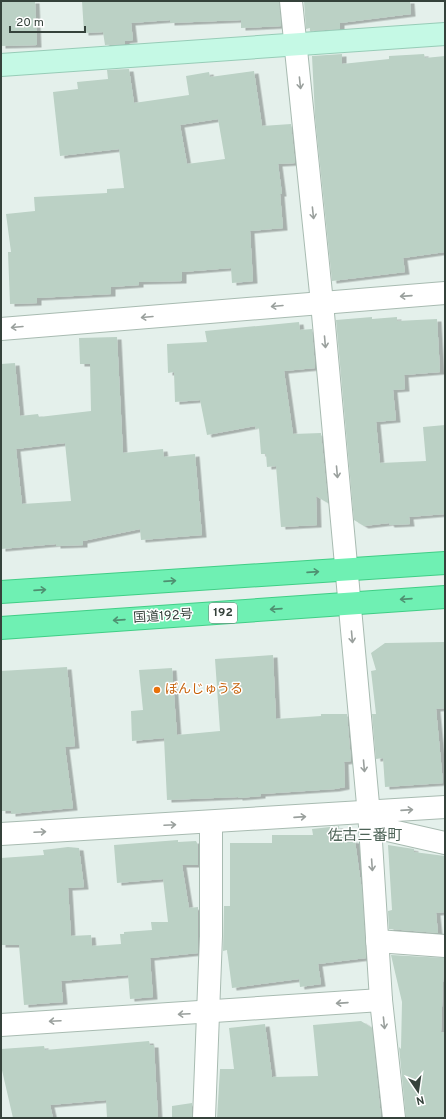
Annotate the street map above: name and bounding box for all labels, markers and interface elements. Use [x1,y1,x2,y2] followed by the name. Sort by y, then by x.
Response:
[10,8,85,34] scale bar
[16,15,44,31] text: 20 m
[297,76,304,89] one-way arrow
[309,206,317,219] one-way arrow
[400,293,413,300] one-way arrow
[270,303,283,310] one-way arrow
[141,313,154,320] one-way arrow
[11,324,24,331] one-way arrow
[322,335,329,348] one-way arrow
[333,465,340,478] one-way arrow
[306,568,319,575] one-way arrow
[163,578,176,585] one-way arrow
[33,586,46,593] one-way arrow
[400,596,413,603] one-way arrow
[209,603,237,623] road number: 192
[270,605,283,612] one-way arrow
[133,607,193,627] street label: 国道192号
[113,617,126,624] one-way arrow
[348,630,355,643] one-way arrow
[165,682,243,698] place label: ぼんじゅうる
[152,685,162,695] marker: ぼんじゅうる
[360,759,367,772] one-way arrow
[400,806,413,813] one-way arrow
[293,813,306,820] one-way arrow
[163,821,176,828] one-way arrow
[327,827,403,846] district label: 佐古三番町
[33,828,46,835] one-way arrow
[369,858,376,871] one-way arrow
[336,999,349,1006] one-way arrow
[178,1010,191,1017] one-way arrow
[380,1016,387,1029] one-way arrow
[49,1018,62,1025] one-way arrow
[398,1071,438,1111] north arrow
[415,1092,425,1107] text: N

